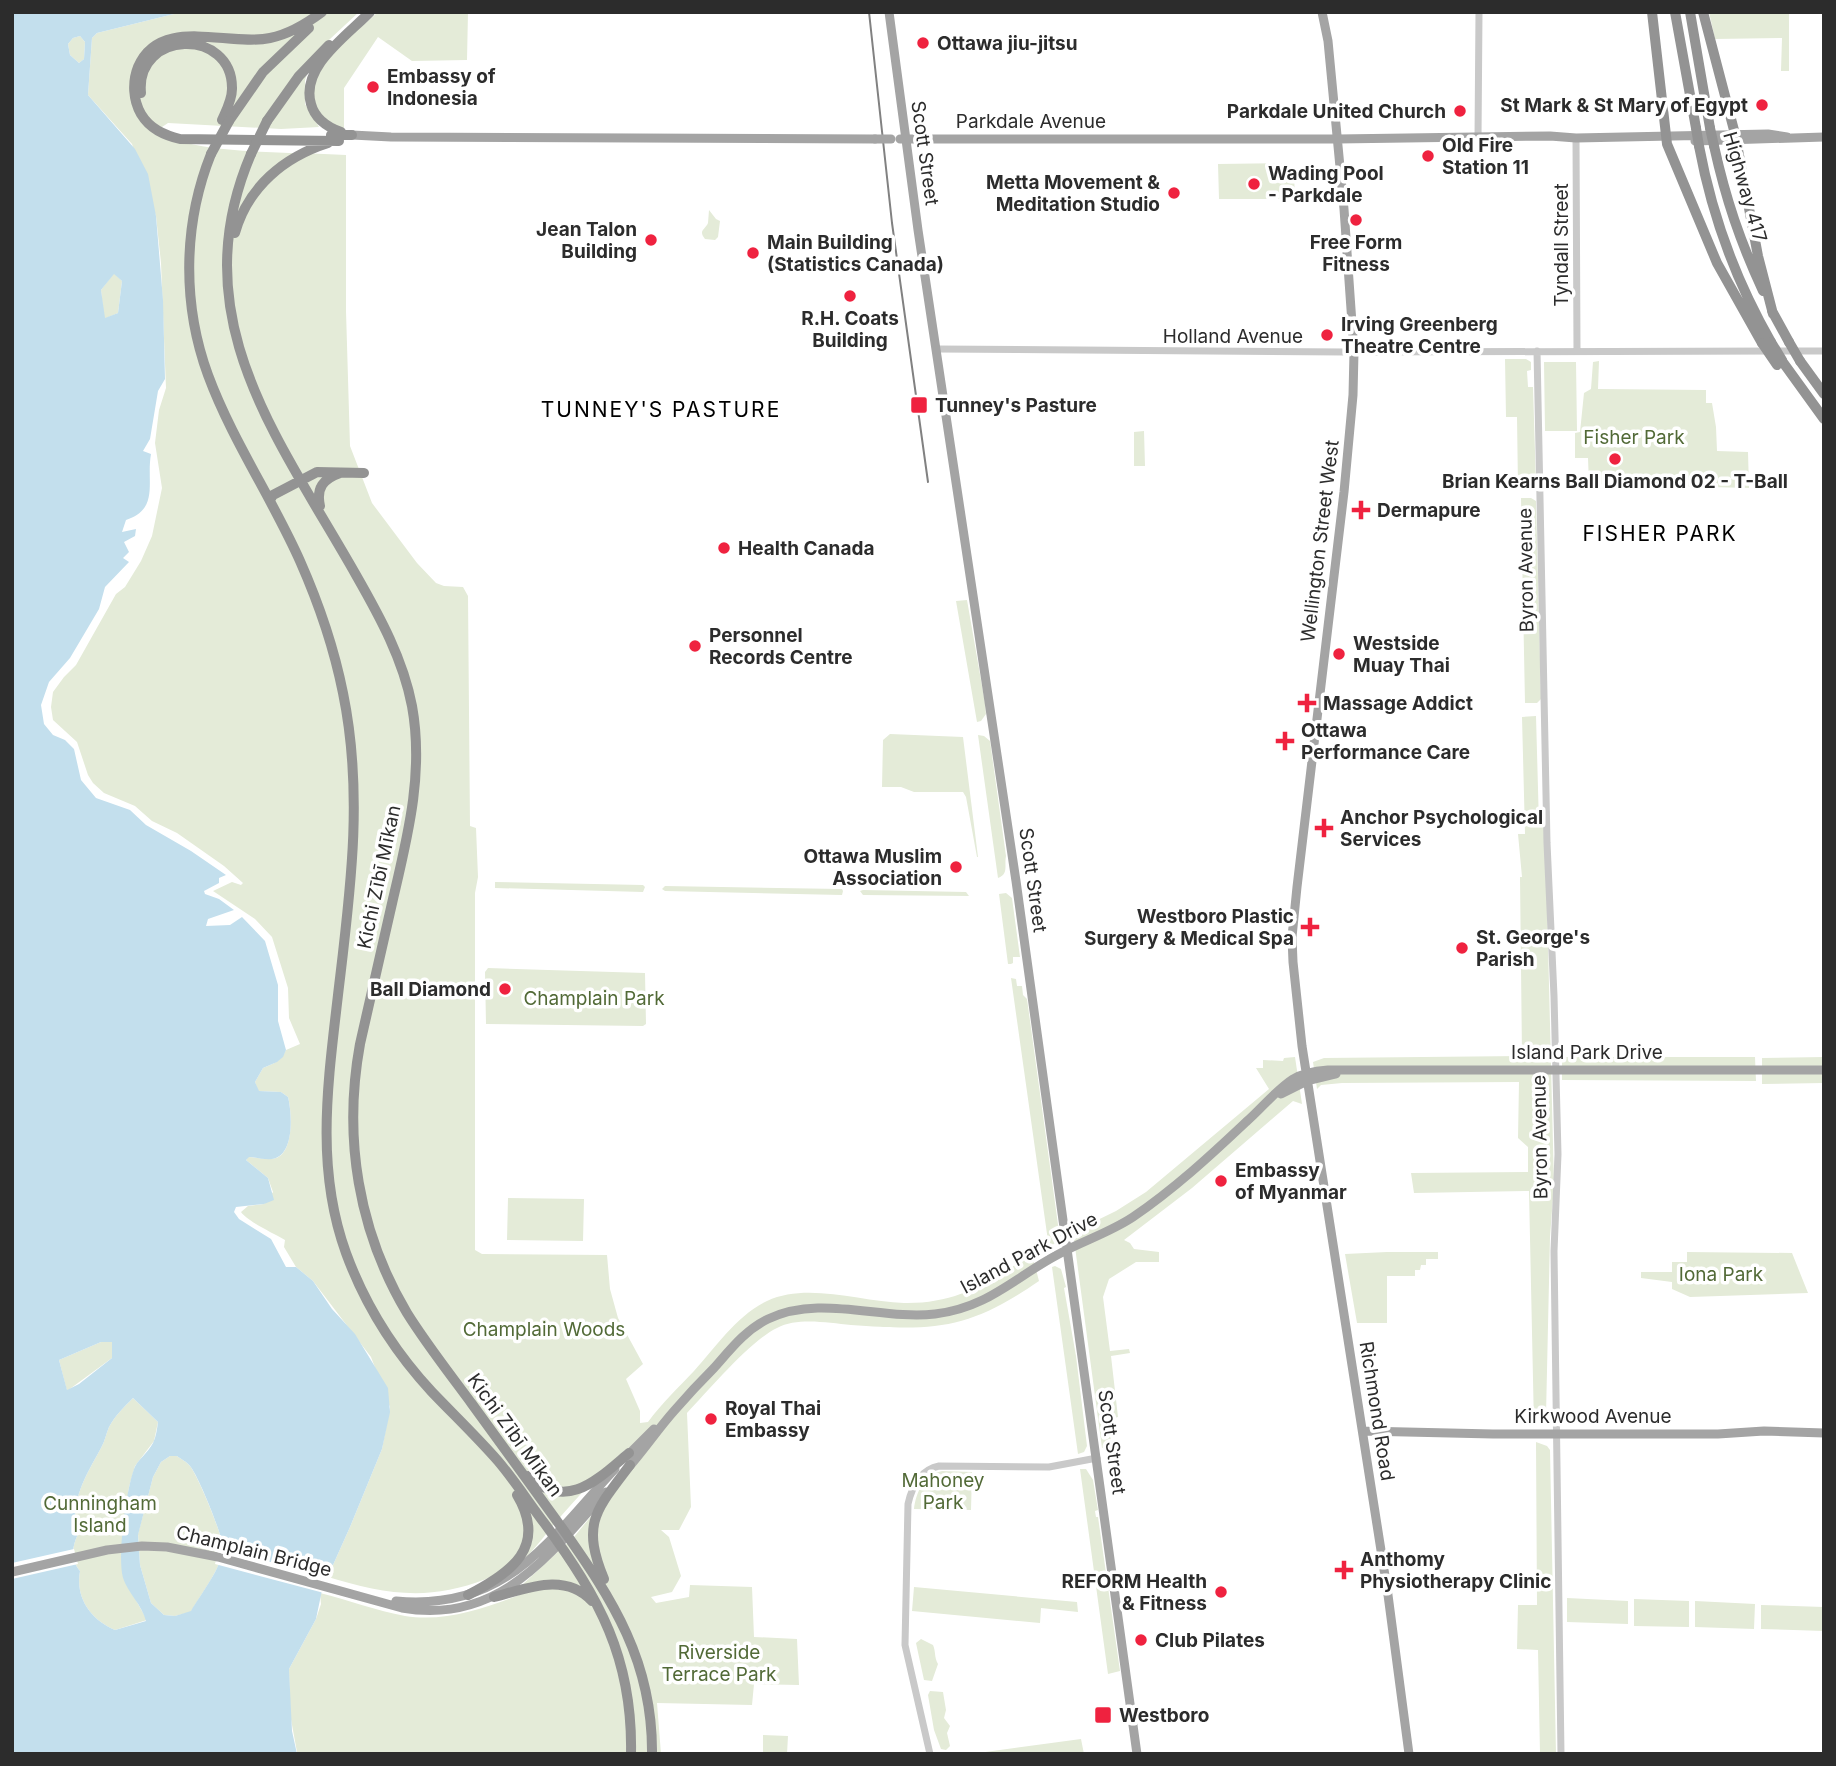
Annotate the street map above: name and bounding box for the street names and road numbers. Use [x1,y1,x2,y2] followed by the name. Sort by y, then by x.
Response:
[906,99,944,207] street label: Scott Street
[956,110,1106,133] street label: Parkdale Avenue
[1718,129,1772,245] street label: Highway 417
[1550,183,1573,307] street label: Tyndall Street
[1163,325,1303,348] street label: Holland Avenue
[1296,439,1344,643] street label: Wellington Street West
[1513,507,1539,633] street label: Byron Avenue
[353,803,405,951] street label: Kichi Zībī Mīkan
[1014,826,1052,934] street label: Scott Street
[1511,1041,1663,1064] street label: Island Park Drive
[1527,1074,1553,1200] street label: Byron Avenue
[957,1207,1101,1299] street label: Island Park Drive
[1355,1340,1399,1482] street label: Richmond Road
[463,1369,567,1501] street label: Kichi Zībī Mīkan
[1093,1388,1131,1496] street label: Scott Street
[1514,1405,1672,1428] street label: Kirkwood Avenue
[174,1521,334,1581] street label: Champlain Bridge

